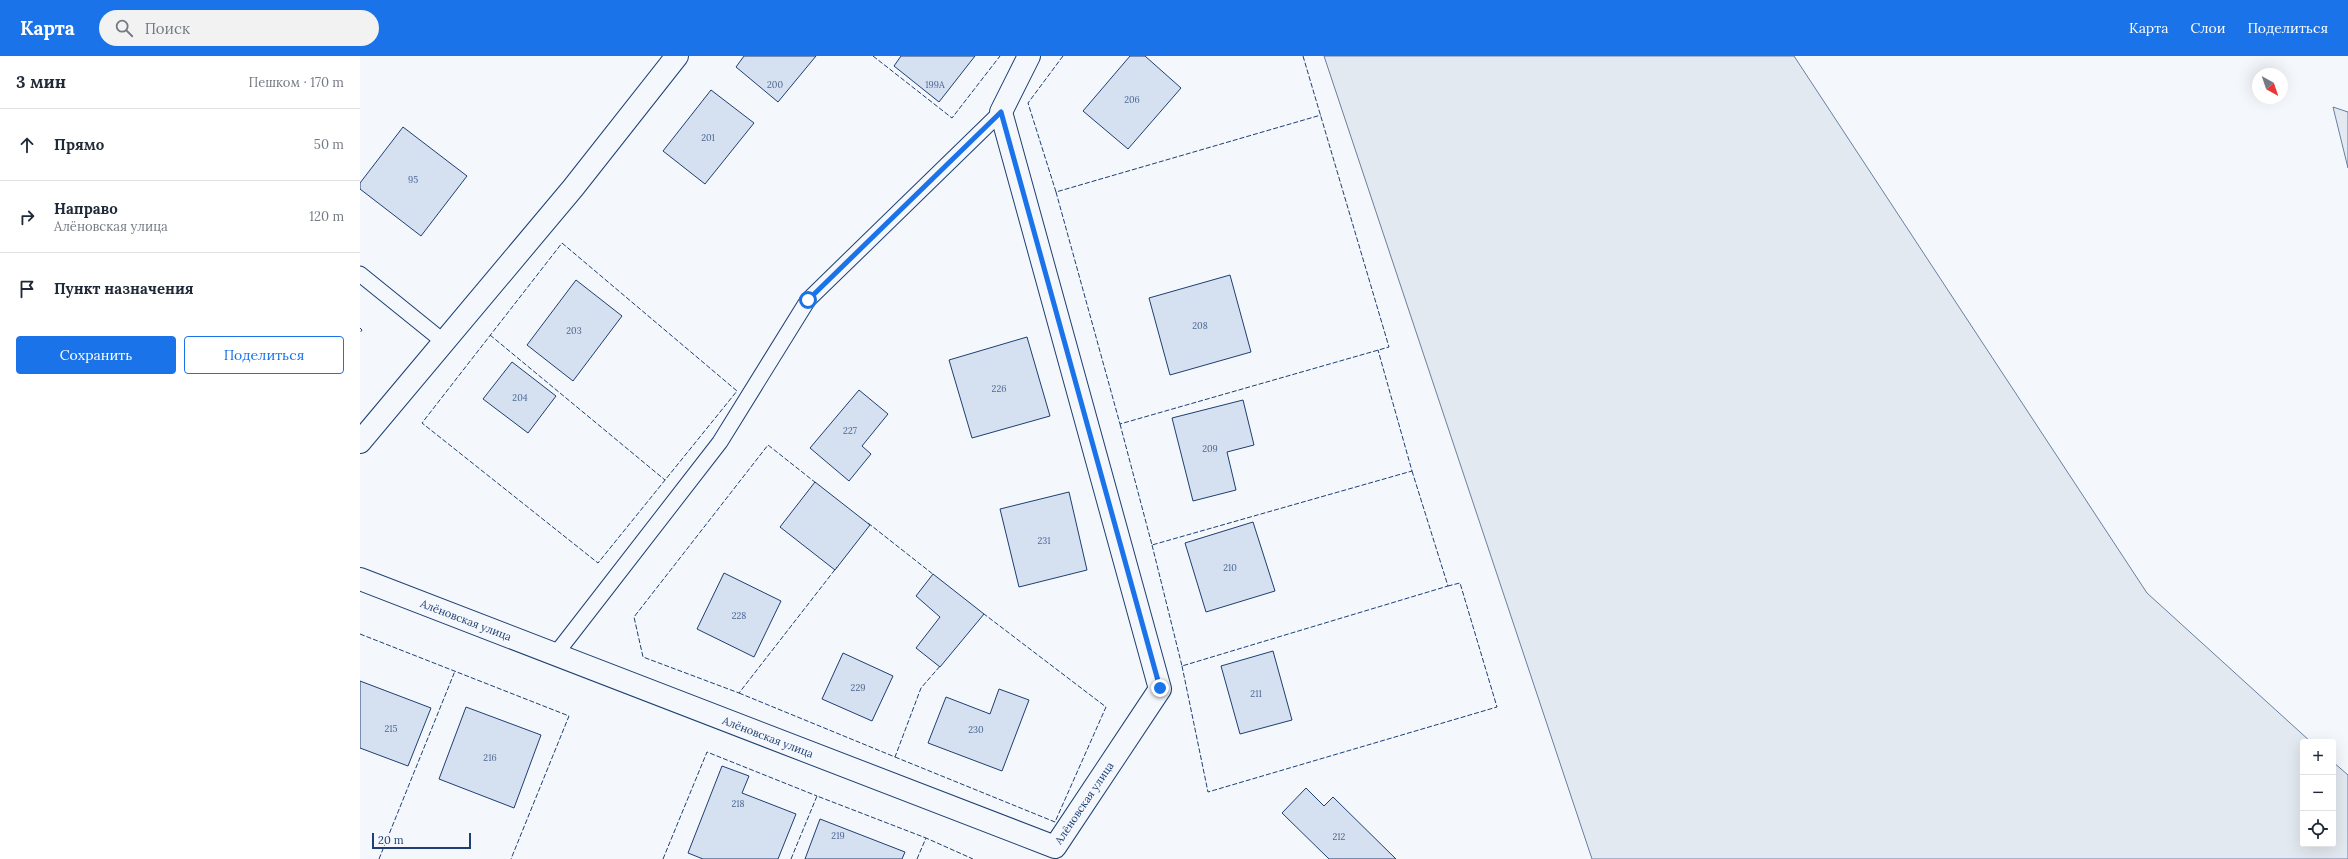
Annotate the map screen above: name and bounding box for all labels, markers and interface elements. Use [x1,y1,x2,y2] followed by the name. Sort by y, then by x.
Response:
[99,10,379,46] search box
[20,16,75,40] text: Карта
[113,17,135,39] icon: search
[145,19,190,38] text: Поиск
[2129,19,2168,37] text: Карта
[2190,19,2225,37] text: Слои
[2247,19,2328,37] text: Поделиться
[2252,68,2288,104] north arrow
[16,71,66,93] text: 3 мин
[249,74,344,91] text: Пешком · 170 m
[767,79,783,90] house number: 200
[925,79,945,90] house number: 199А
[1124,94,1140,105] house number: 206
[701,132,715,143] house number: 201
[16,134,38,156] icon: ahead
[54,135,104,154] text: Прямо
[314,136,344,153] text: 50 m
[408,174,418,185] house number: 95
[54,199,118,218] text: Направо
[16,206,38,228] icon: right
[309,208,344,225] text: 120 m
[54,218,168,235] text: Алёновская улица
[16,278,38,300] icon: arrive
[54,279,194,298] text: Пункт назначения
[799,291,817,309] route start
[1192,320,1208,331] house number: 208
[566,325,582,336] house number: 203
[16,336,176,374] button: Сохранить
[184,336,344,374] button: Поделиться
[992,383,1006,394] house number: 226
[512,392,528,403] house number: 204
[843,425,857,436] house number: 227
[1202,443,1218,454] house number: 209
[1038,535,1051,546] house number: 231
[1223,562,1237,573] house number: 210
[418,596,514,644] street label: Алёновская улица
[732,610,746,621] house number: 228
[1151,679,1169,697] route end
[851,682,865,693] house number: 229
[1250,688,1262,699] house number: 211
[720,713,816,761] street label: Алёновская улица
[384,723,398,734] house number: 215
[968,724,984,735] house number: 230
[2300,739,2336,847] map controls
[2300,739,2336,775] button: +
[483,752,497,763] house number: 216
[1051,759,1117,848] street label: Алёновская улица
[2300,775,2336,811] button: −
[731,798,745,809] house number: 218
[2300,811,2336,847] button: locate
[831,830,845,841] house number: 219
[372,831,471,850] scale bar
[1333,831,1346,842] house number: 212
[378,833,403,847] text: 20 m

